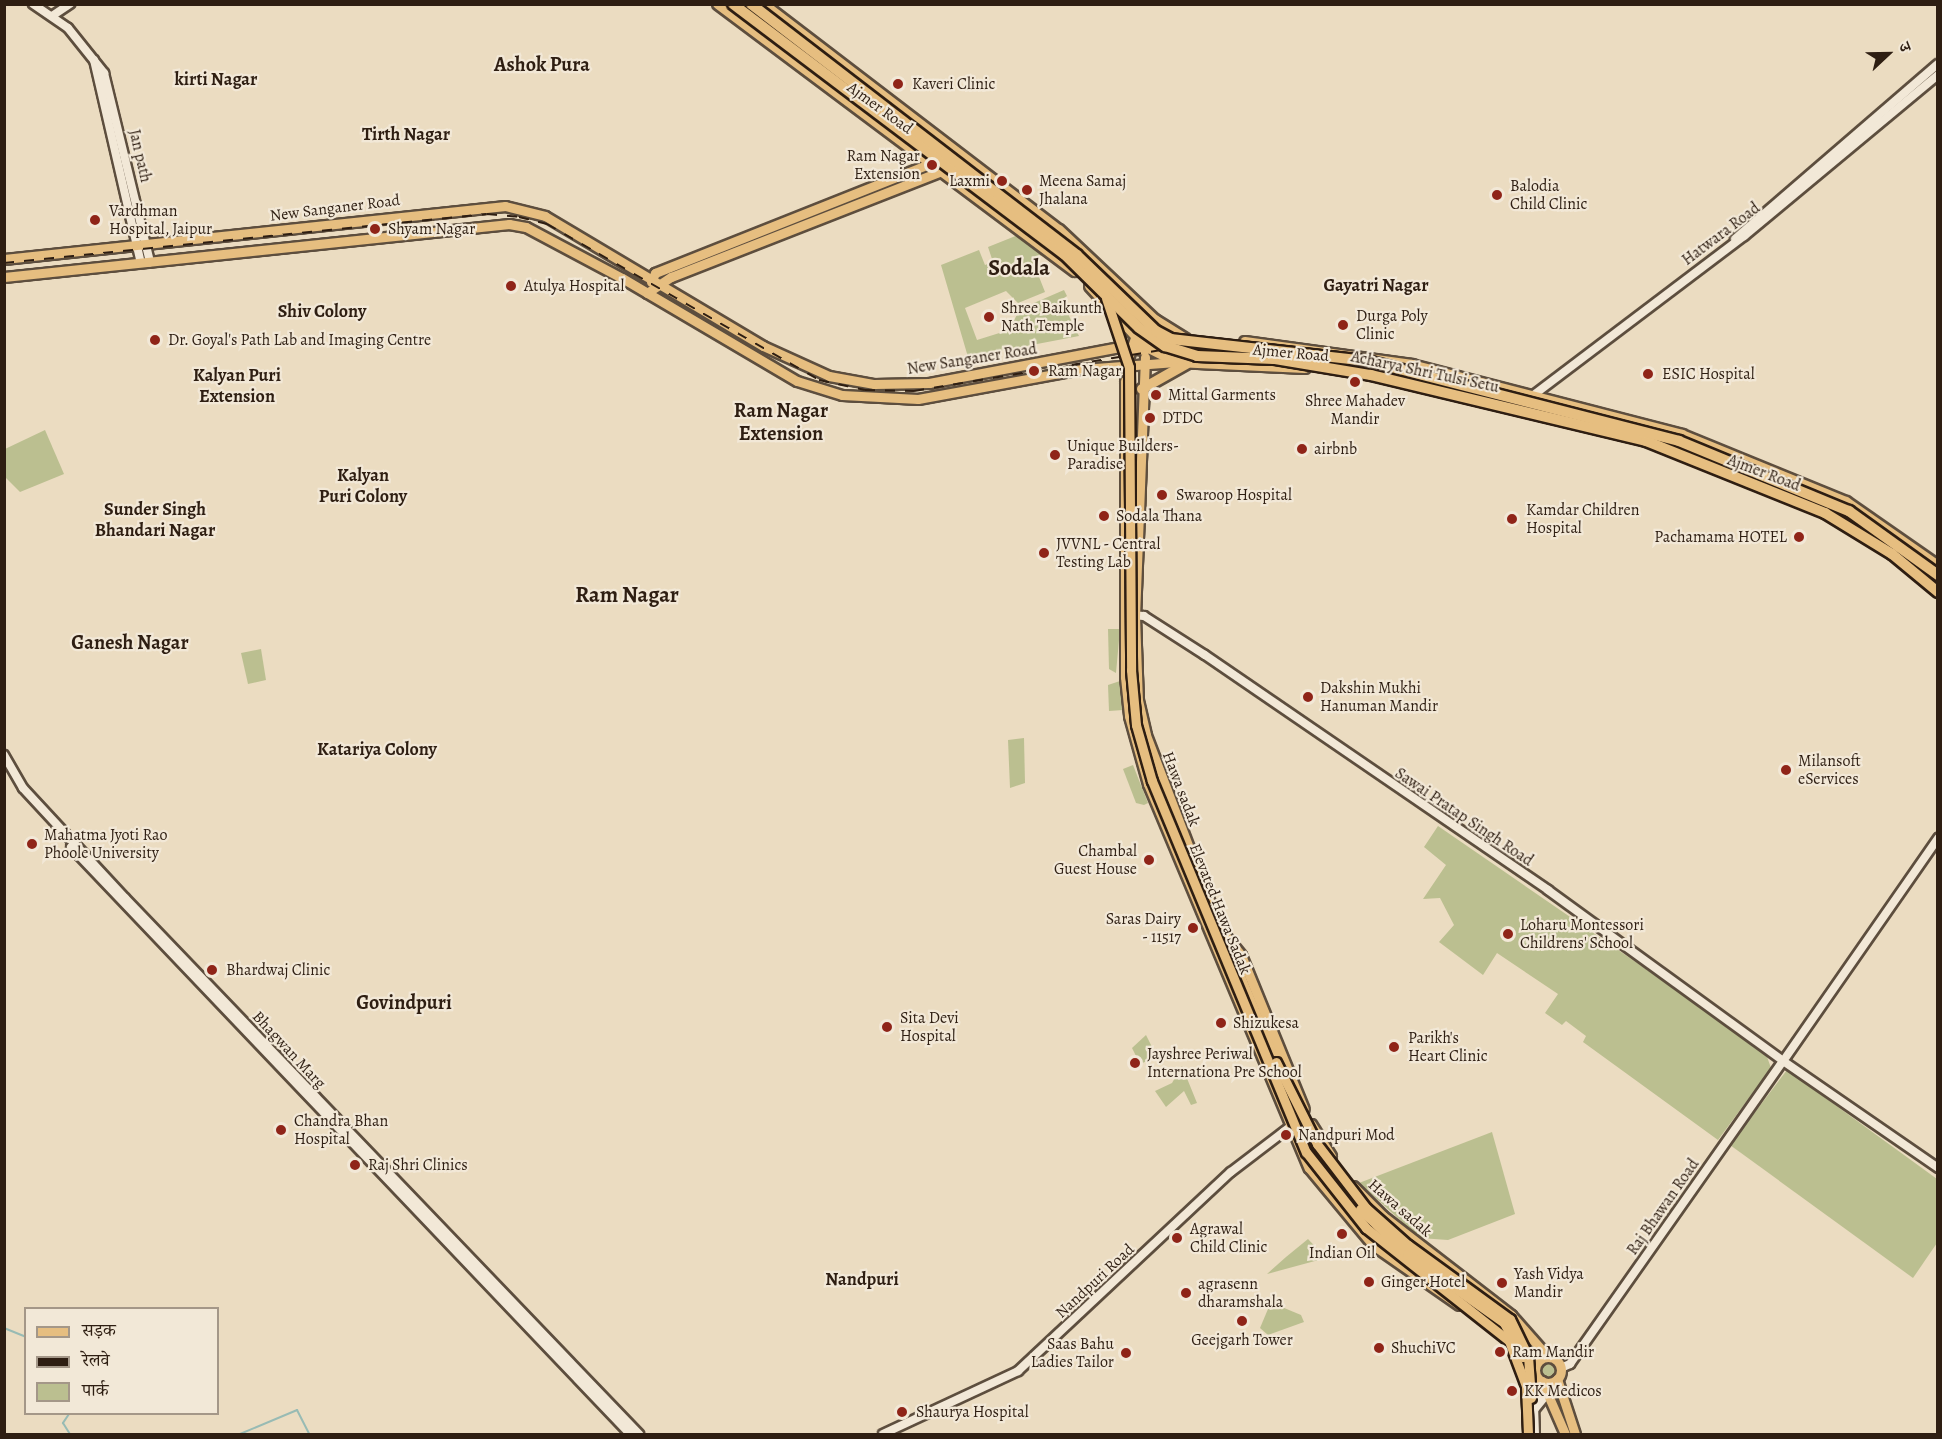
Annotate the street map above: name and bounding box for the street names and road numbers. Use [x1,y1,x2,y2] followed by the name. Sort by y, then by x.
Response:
[843,78,917,138] street label: Ajmer Road
[125,128,155,184] street label: Jan path
[269,190,401,226] street label: New Sanganer Road
[1678,198,1764,270] street label: Hatwara Road
[906,339,1038,379] street label: New Sanganer Road
[1252,340,1330,366] street label: Ajmer Road
[1349,347,1501,397] street label: Acharya Shri Tulsi Setu
[1725,450,1803,496] street label: Ajmer Road
[1158,749,1204,829] street label: Hawa sadak
[1391,764,1537,870] street label: Sawai Pratap Singh Road
[1185,841,1255,977] street label: Elevated Hawa Sadak
[248,1007,330,1093] street label: Bhagwan Marg
[1623,1155,1703,1259] street label: Raj Bhawan Road
[1364,1175,1436,1241] street label: Hawa sadak
[1052,1240,1138,1322] street label: Nandpuri Road

